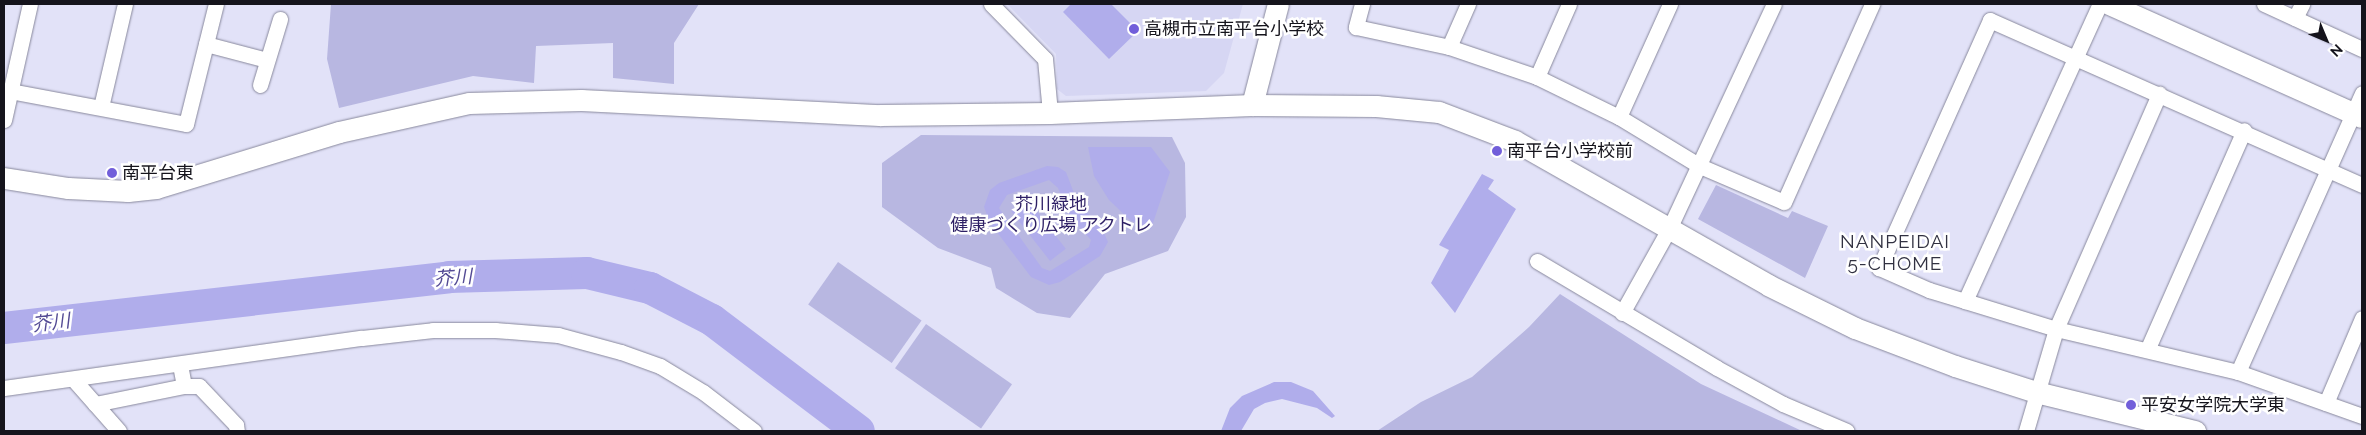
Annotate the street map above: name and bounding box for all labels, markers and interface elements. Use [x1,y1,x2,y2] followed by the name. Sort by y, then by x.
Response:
[2301,15,2351,65] north arrow
[1144,18,1324,40] place label: 高槻市立南平台小学校
[1128,23,1140,35] marker: 高槻市立南平台小学校
[2327,41,2346,60] text: N
[1507,140,1633,162] place label: 南平台小学校前
[1491,145,1503,157] marker: 南平台小学校前
[122,162,194,184] place label: 南平台東
[106,167,118,179] marker: 南平台東
[950,194,1152,236] park label: 芥川緑地 健康づくり広場 アクトレ
[1839,231,1951,275] district label: NANPEIDAI 5-CHOME
[433,265,473,291] water label: 芥川
[31,309,71,337] water label: 芥川
[2141,394,2285,416] place label: 平安女学院大学東
[2125,399,2137,411] marker: 平安女学院大学東

